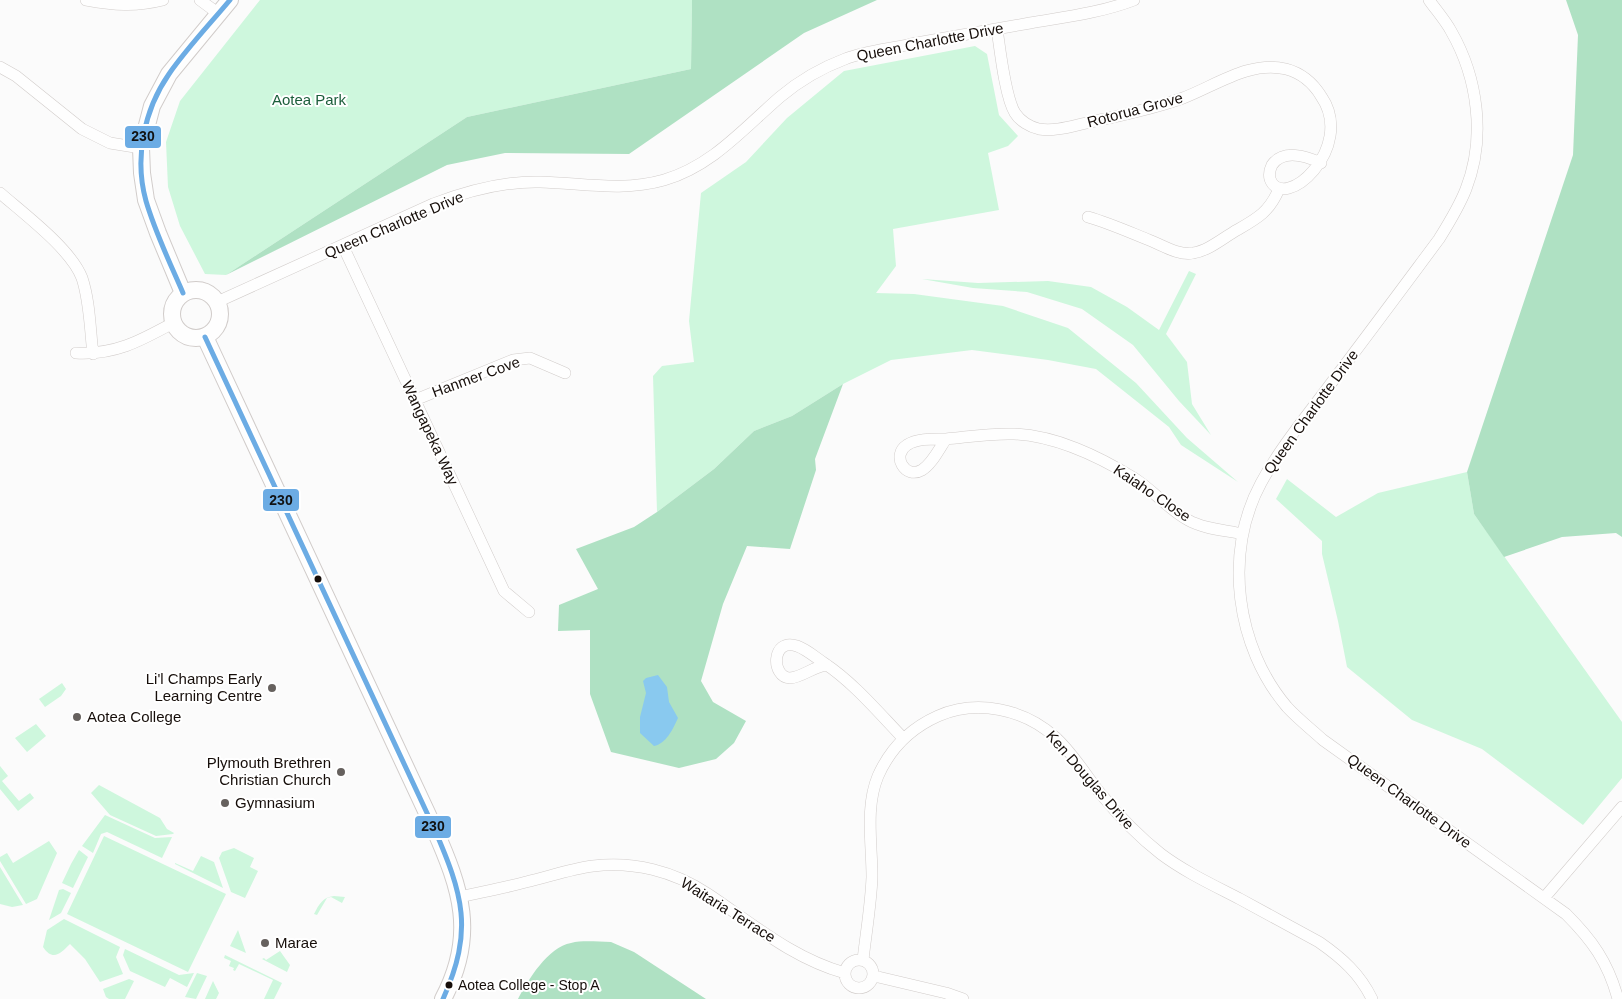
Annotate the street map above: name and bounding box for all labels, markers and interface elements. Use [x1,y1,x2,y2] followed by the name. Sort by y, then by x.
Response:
[855,19,1005,64] street label: Queen Charlotte Drive
[1085,89,1185,130] street label: Rotorua Grove
[272,91,347,108] park label: Aotea Park
[124,125,162,149] line badge: 230
[131,128,155,144] text: 230
[322,188,466,262] street label: Queen Charlotte Drive
[1260,346,1361,477] street label: Queen Charlotte Drive
[429,353,522,400] street label: Hanmer Cove
[399,378,462,488] street label: Wangapeka Way
[1111,461,1194,525] street label: Kaiaho Close
[262,488,300,512] line badge: 230
[269,492,293,508] text: 230
[313,574,323,584] unlabelled marker
[146,670,262,704] place label: Li'l Champs Early Learning Centre
[266,682,278,694] marker: Li'l Champs Early Learning Centre
[87,708,181,725] place label: Aotea College
[71,711,83,723] marker: Aotea College
[1043,727,1138,832] street label: Ken Douglas Drive
[1344,750,1475,851] street label: Queen Charlotte Drive
[207,754,331,788] place label: Plymouth Brethren Christian Church
[335,766,347,778] marker: Plymouth Brethren Christian Church
[235,794,315,811] place label: Gymnasium
[219,797,231,809] marker: Gymnasium
[414,815,452,839] line badge: 230
[421,818,445,834] text: 230
[678,874,779,945] street label: Waitaria Terrace
[275,934,318,951] place label: Marae
[259,937,271,949] marker: Marae
[458,977,600,993] place label: Aotea College - Stop A
[444,980,454,990] marker: Aotea College - Stop A

